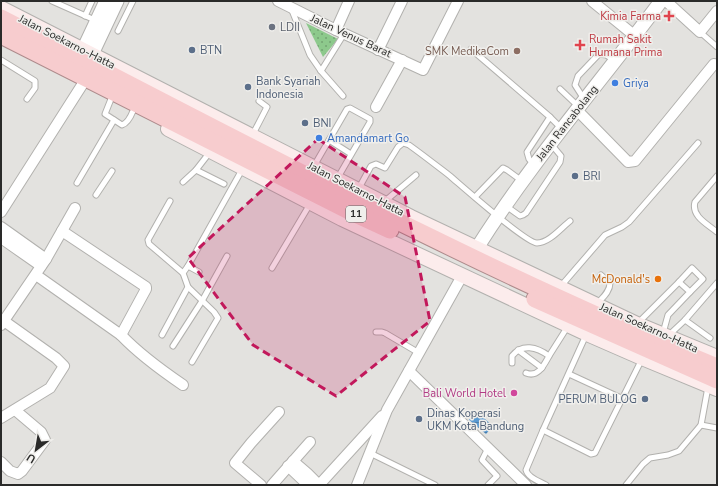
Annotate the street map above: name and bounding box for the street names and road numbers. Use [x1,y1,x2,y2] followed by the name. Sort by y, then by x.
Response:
[307,10,394,61] street label: Jalan Venus Barat
[15,11,118,73] street label: Jalan Soekarno-Hatta
[532,82,601,165] street label: Jalan Rancabolang
[304,158,407,220] street label: Jalan Soekarno-Hatta
[346,206,366,222] road number: 11
[596,299,701,357] street label: Jalan Soekarno-Hatta

